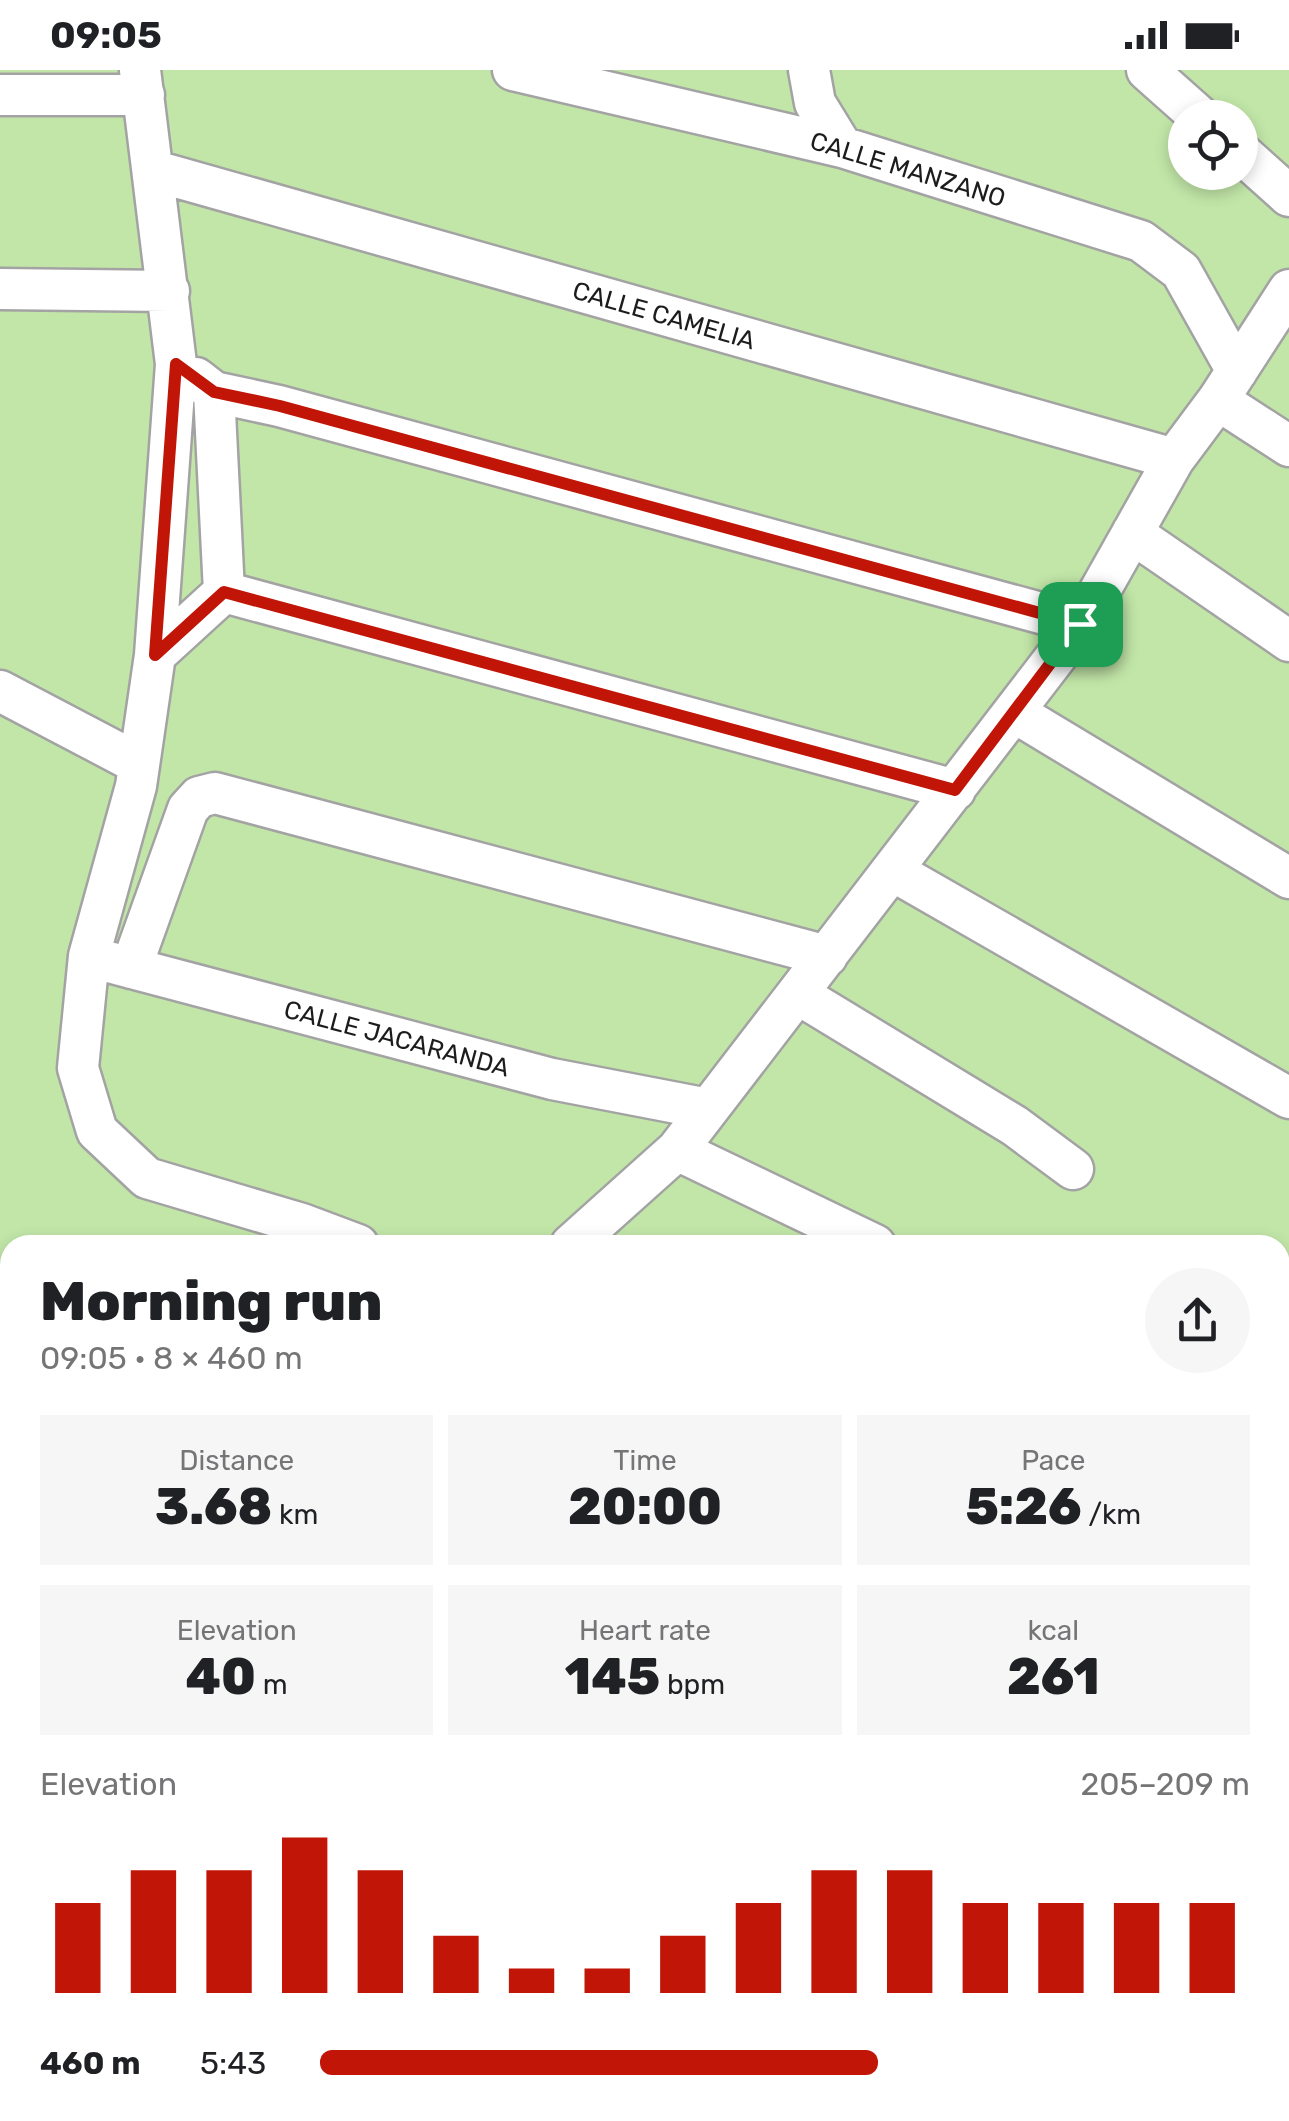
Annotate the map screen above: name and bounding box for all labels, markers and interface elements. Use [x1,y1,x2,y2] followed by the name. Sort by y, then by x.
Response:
[50,12,162,58] text: 09:05
[1168,100,1258,190] map controls
[1168,100,1258,190] button: locate
[807,126,1009,213] street label: CALLE MANZANO
[569,276,759,355] street label: CALLE CAMELIA
[1038,582,1123,667] pin
[1053,597,1108,652] icon: arrive
[281,994,513,1083] street label: CALLE JACARANDA
[1145,1268,1250,1373] button: share
[40,1269,382,1334] text: Morning run
[40,1339,303,1377] text: 09:05 · 8 × 460 m
[179,1444,294,1477] text: Distance
[613,1444,677,1477] text: Time
[1021,1444,1085,1477] text: Pace
[155,1477,272,1537] text: 3.68
[568,1477,722,1537] text: 20:00
[965,1477,1082,1537] text: 5:26
[272,1498,318,1531] text: km
[1082,1498,1141,1531] text: /km
[177,1614,297,1647] text: Elevation
[579,1614,711,1647] text: Heart rate
[1028,1614,1079,1647] text: kcal
[186,1647,256,1707] text: 40
[565,1647,660,1707] text: 145
[1007,1647,1100,1707] text: 261
[256,1668,288,1701] text: m
[660,1668,725,1701] text: bpm
[40,1765,177,1803] text: Elevation
[1080,1765,1250,1803] text: 205–209 m
[40,2044,141,2082] text: 460 m
[200,2044,266,2082] text: 5:43

